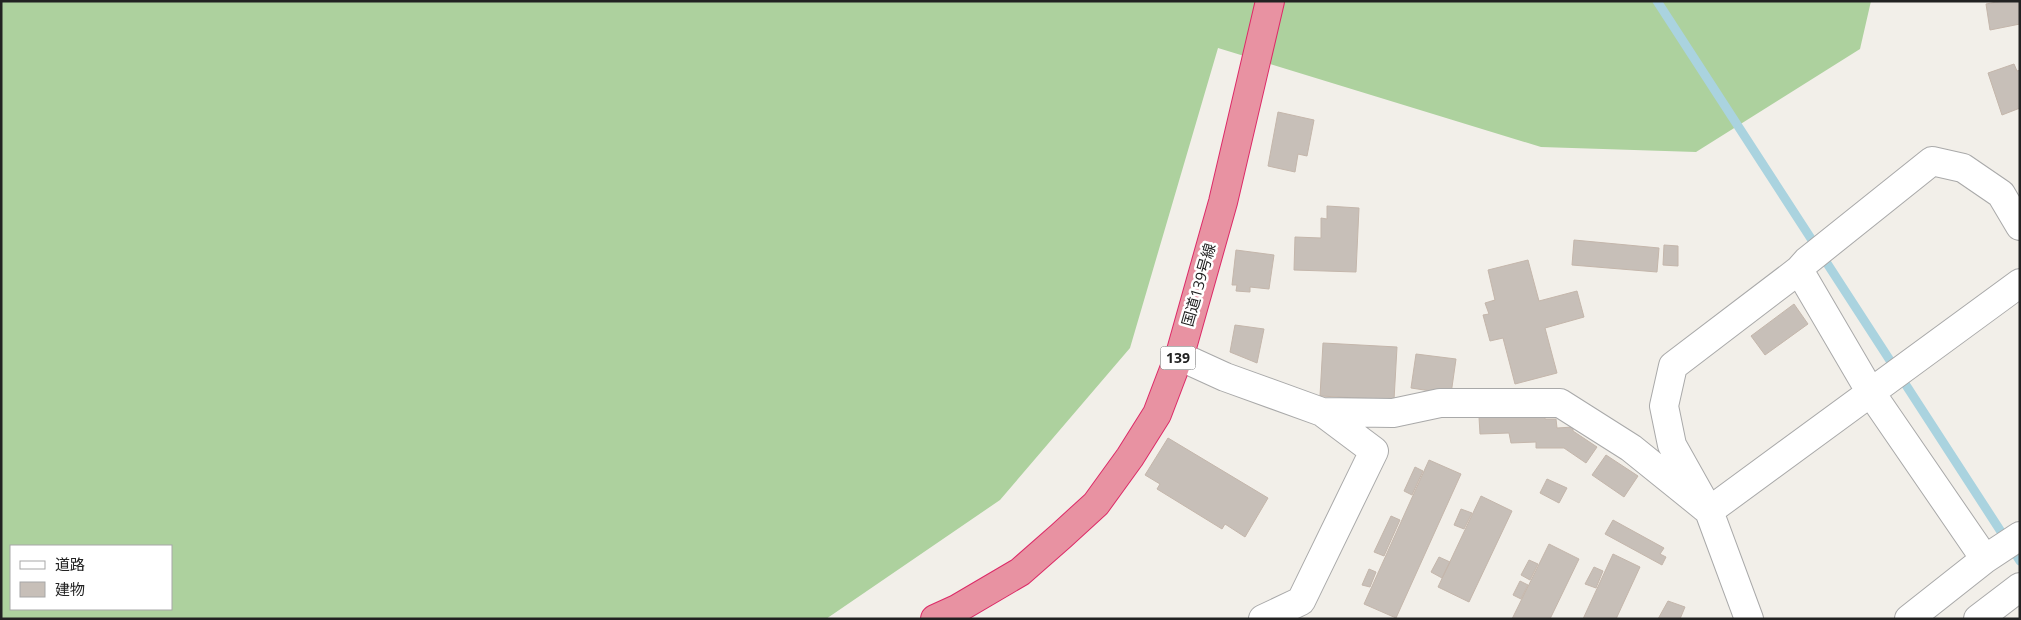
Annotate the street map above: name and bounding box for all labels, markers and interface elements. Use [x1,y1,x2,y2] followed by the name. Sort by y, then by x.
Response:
[1177,241,1219,329] street label: 国道139号線
[1160,346,1196,369] road number: 139
[10,545,172,610] legend
[55,554,85,574] text: 道路
[55,579,85,599] text: 建物

